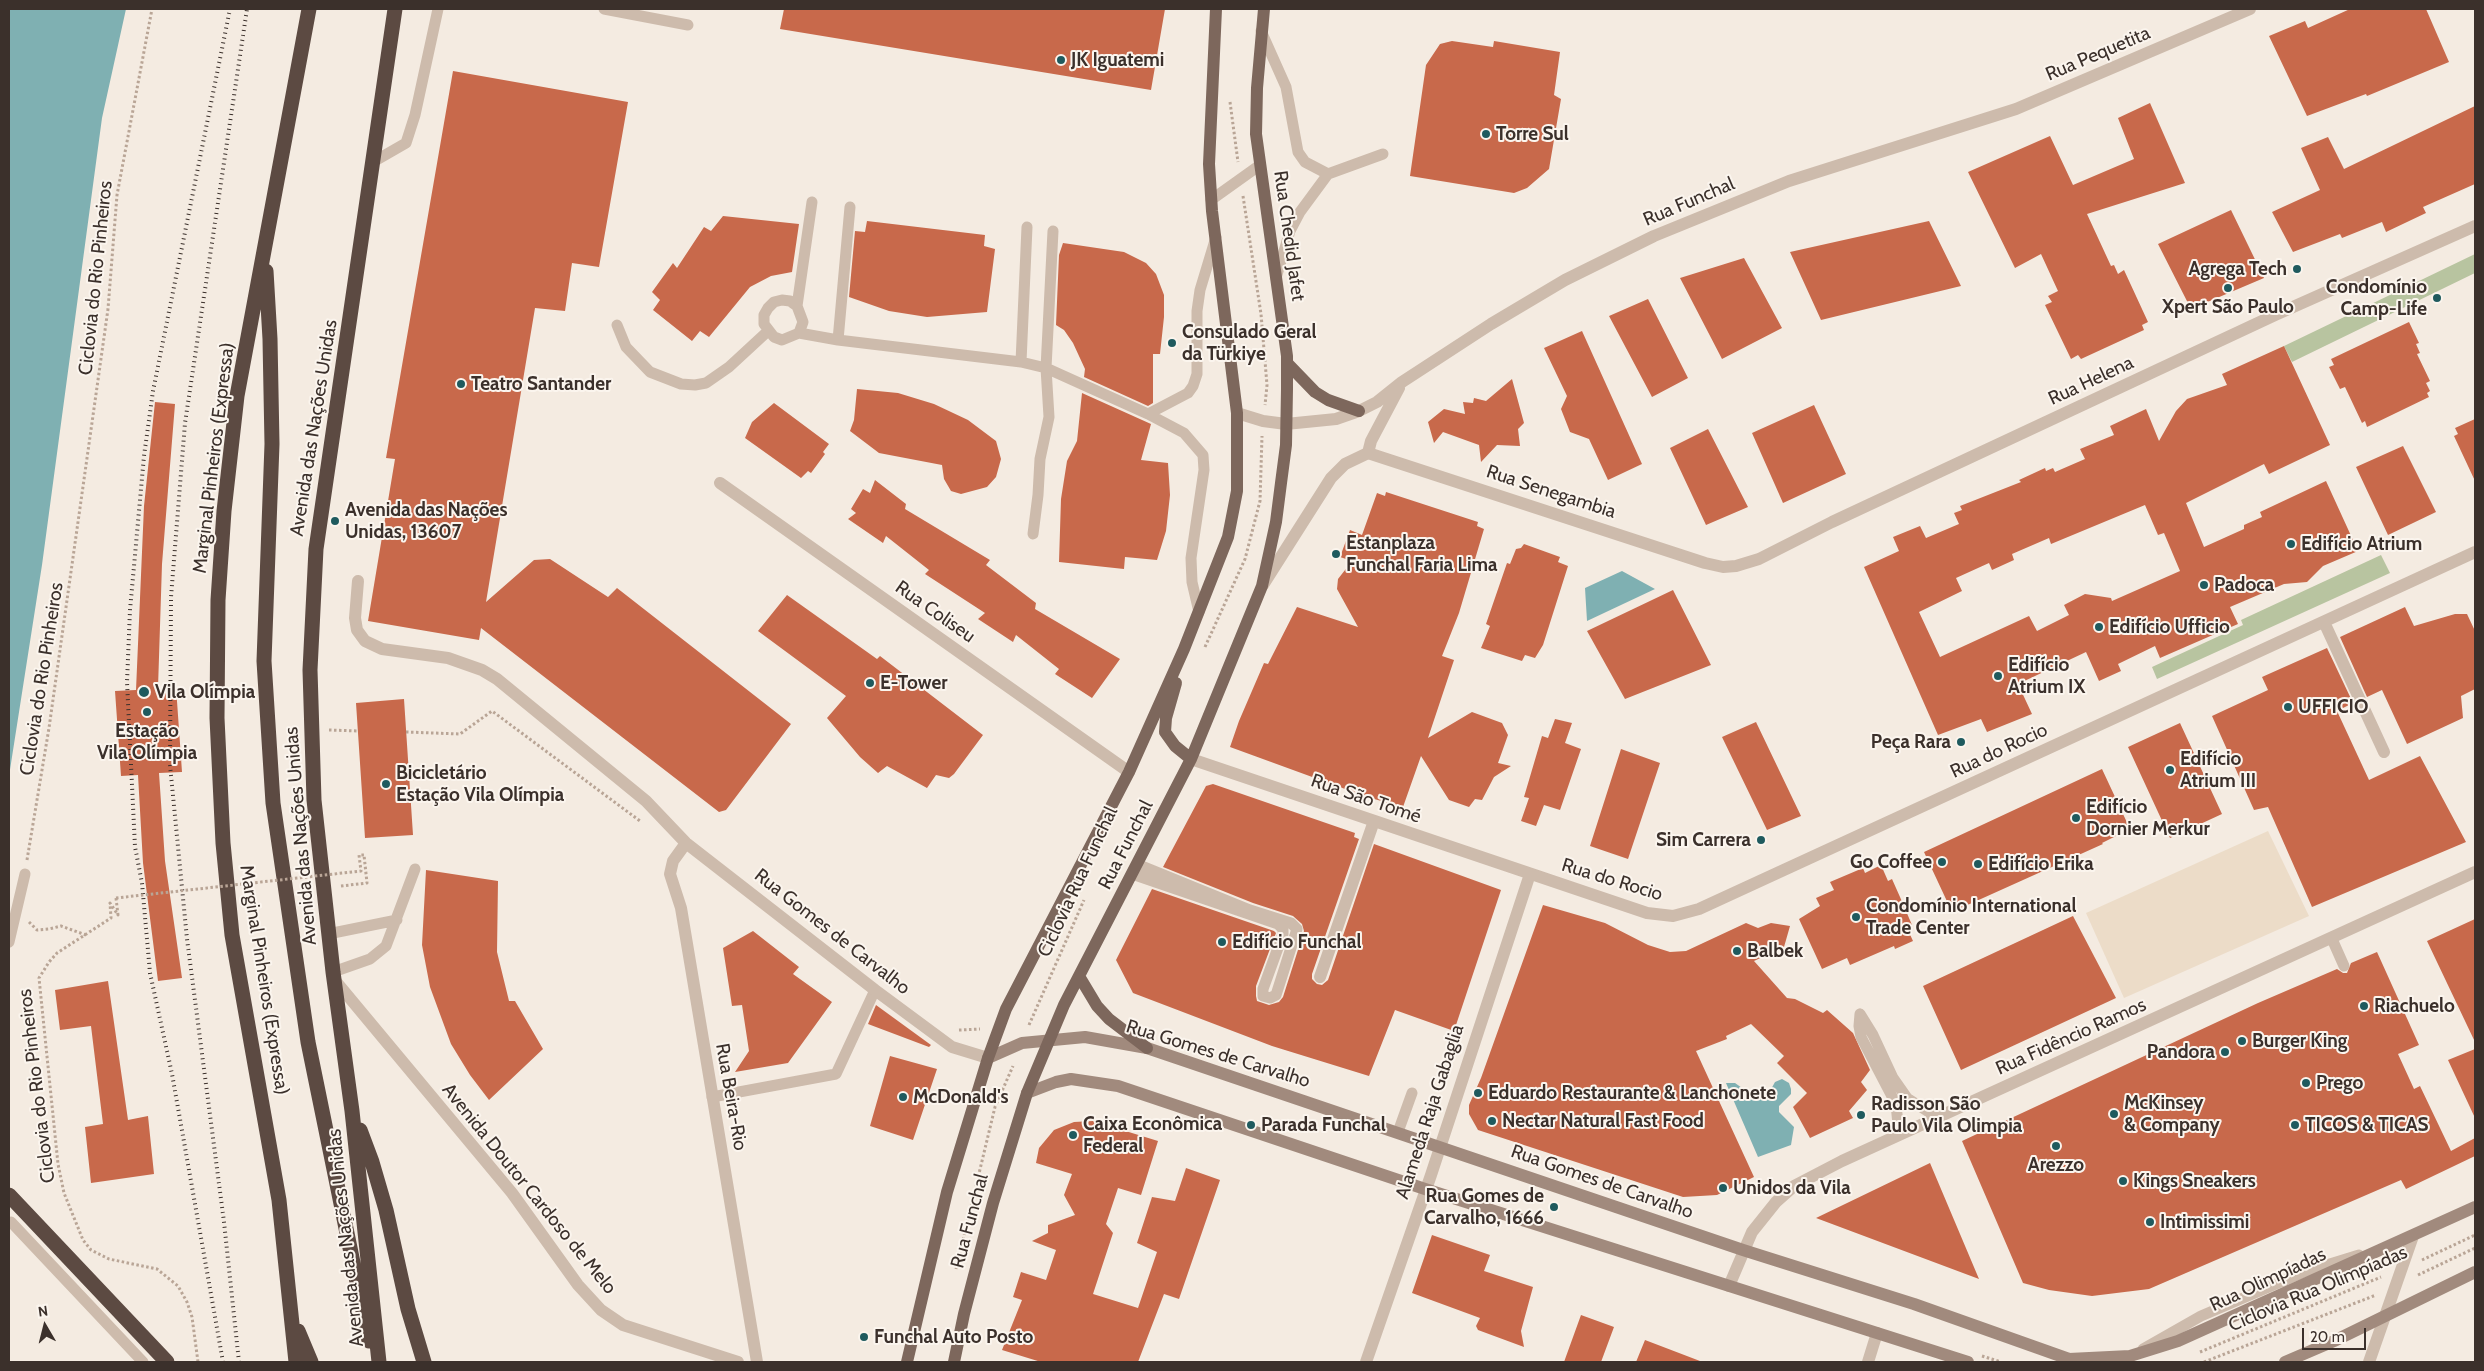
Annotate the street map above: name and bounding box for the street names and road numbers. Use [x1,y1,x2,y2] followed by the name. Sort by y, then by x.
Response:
[2042,22,2154,86] street label: Rua Pequetita
[1269,169,1309,303] street label: Rua Chedid Jafet
[1640,173,1738,231] street label: Rua Funchal
[74,180,118,376] street label: Ciclovia do Rio Pinheiros
[286,318,342,538] street label: Avenida das Nações Unidas
[189,341,239,575] street label: Marginal Pinheiros (Expressa)
[2045,351,2137,411] street label: Rua Helena
[1483,460,1619,524] street label: Rua Senegambia
[891,576,979,648] street label: Rua Coliseu
[15,581,69,777] street label: Ciclovia do Rio Pinheiros
[1947,719,2051,783] street label: Rua do Rocio
[280,726,322,946] street label: Avenida das Nações Unidas
[1308,770,1424,828] street label: Rua São Tomé
[1094,797,1158,893] street label: Rua Funchal
[1033,803,1123,961] street label: Ciclovia Rua Funchal
[1559,854,1665,906] street label: Rua do Rocio
[235,863,293,1097] street label: Marginal Pinheiros (Expressa)
[750,864,914,1000] street label: Rua Gomes de Carvalho
[14,988,60,1184] street label: Ciclovia do Rio Pinheiros
[1992,994,2150,1080] street label: Rua Fidêncio Ramos
[1123,1015,1313,1093] street label: Rua Gomes de Carvalho
[1391,1022,1469,1202] street label: Alameda Raja Gabaglia
[710,1042,752,1152] street label: Rua Beira-Rio
[437,1079,621,1299] street label: Avenida Doutor Cardoso de Melo
[323,1128,369,1348] street label: Avenida das Nações Unidas
[1508,1140,1696,1224] street label: Rua Gomes de Carvalho
[946,1171,994,1271] street label: Rua Funchal
[2225,1241,2411,1337] street label: Ciclovia Rua Olimpíadas
[2206,1243,2330,1317] street label: Rua Olimpíadas

